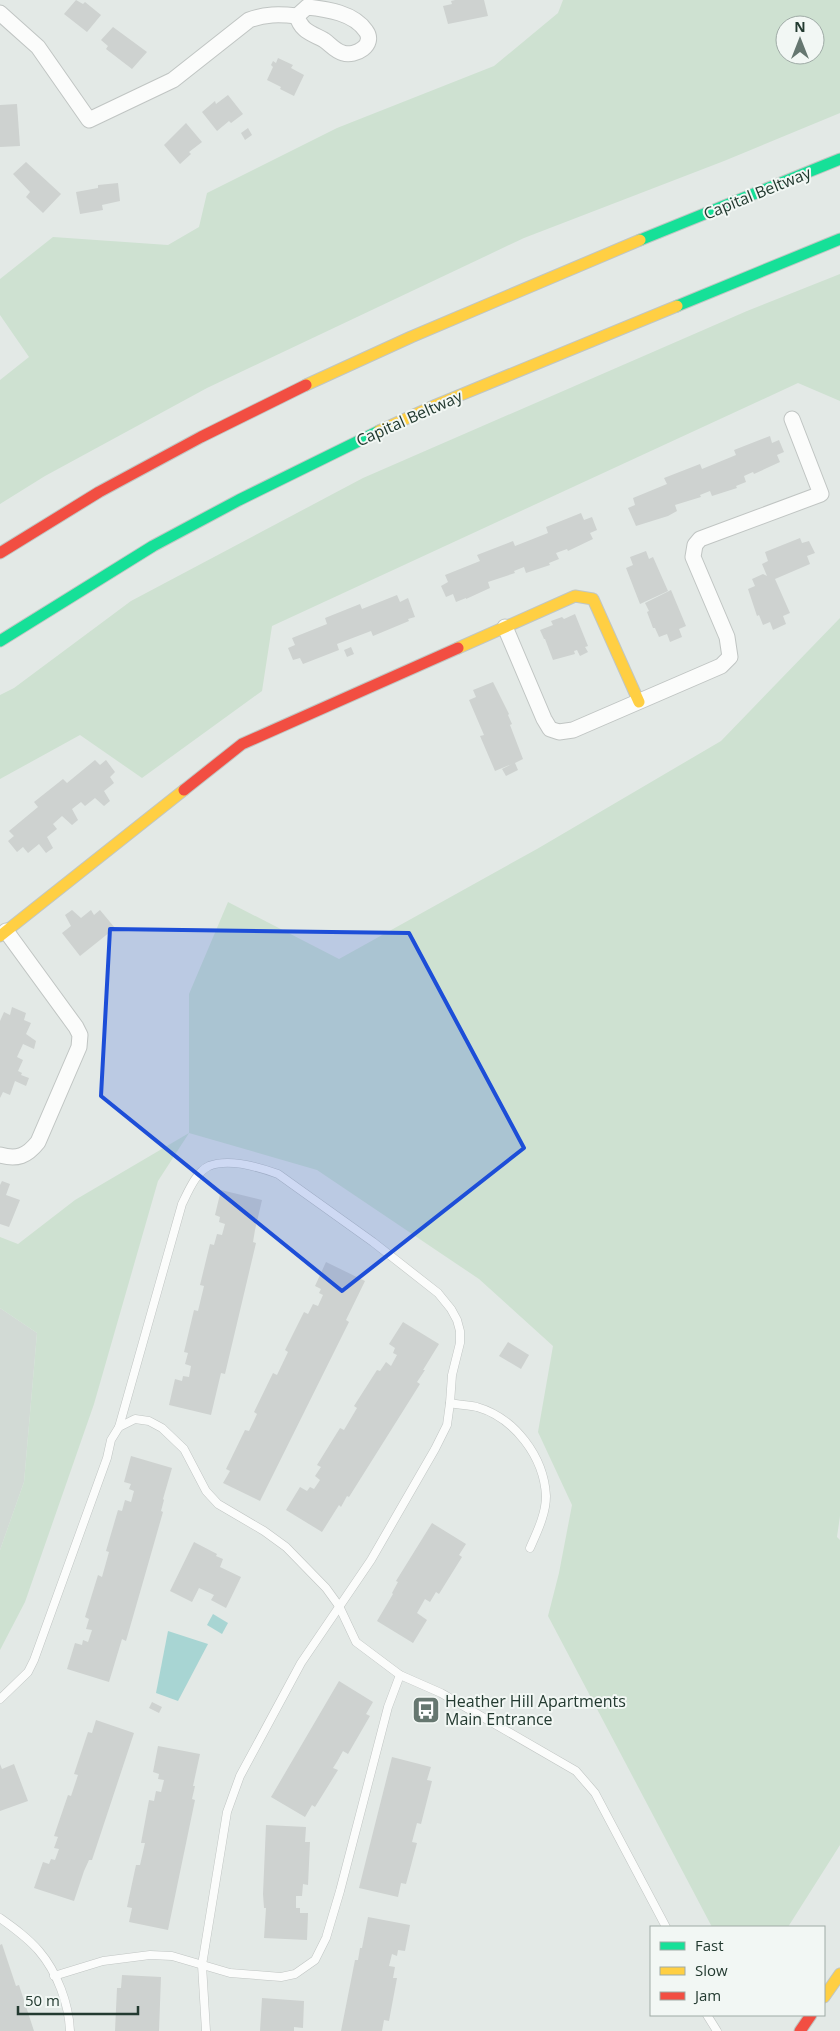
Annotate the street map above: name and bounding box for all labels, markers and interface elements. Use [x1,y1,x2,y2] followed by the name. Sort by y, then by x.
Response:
[775,15,825,65] north arrow
[794,17,806,36] text: N
[700,161,815,225] street label: Capital Beltway
[352,384,466,451] street label: Capital Beltway
[445,1690,626,1730] place label: Heather Hill Apartments Main Entrance
[411,1695,441,1725] bus stop icon: Heather Hill Apartments Main Entrance
[650,1926,825,2016] legend
[695,1935,724,1955] text: Fast
[695,1960,728,1980] text: Slow
[18,1984,138,2016] scale bar
[693,1985,721,2005] text: Jam
[25,1990,60,2010] text: 50 m

